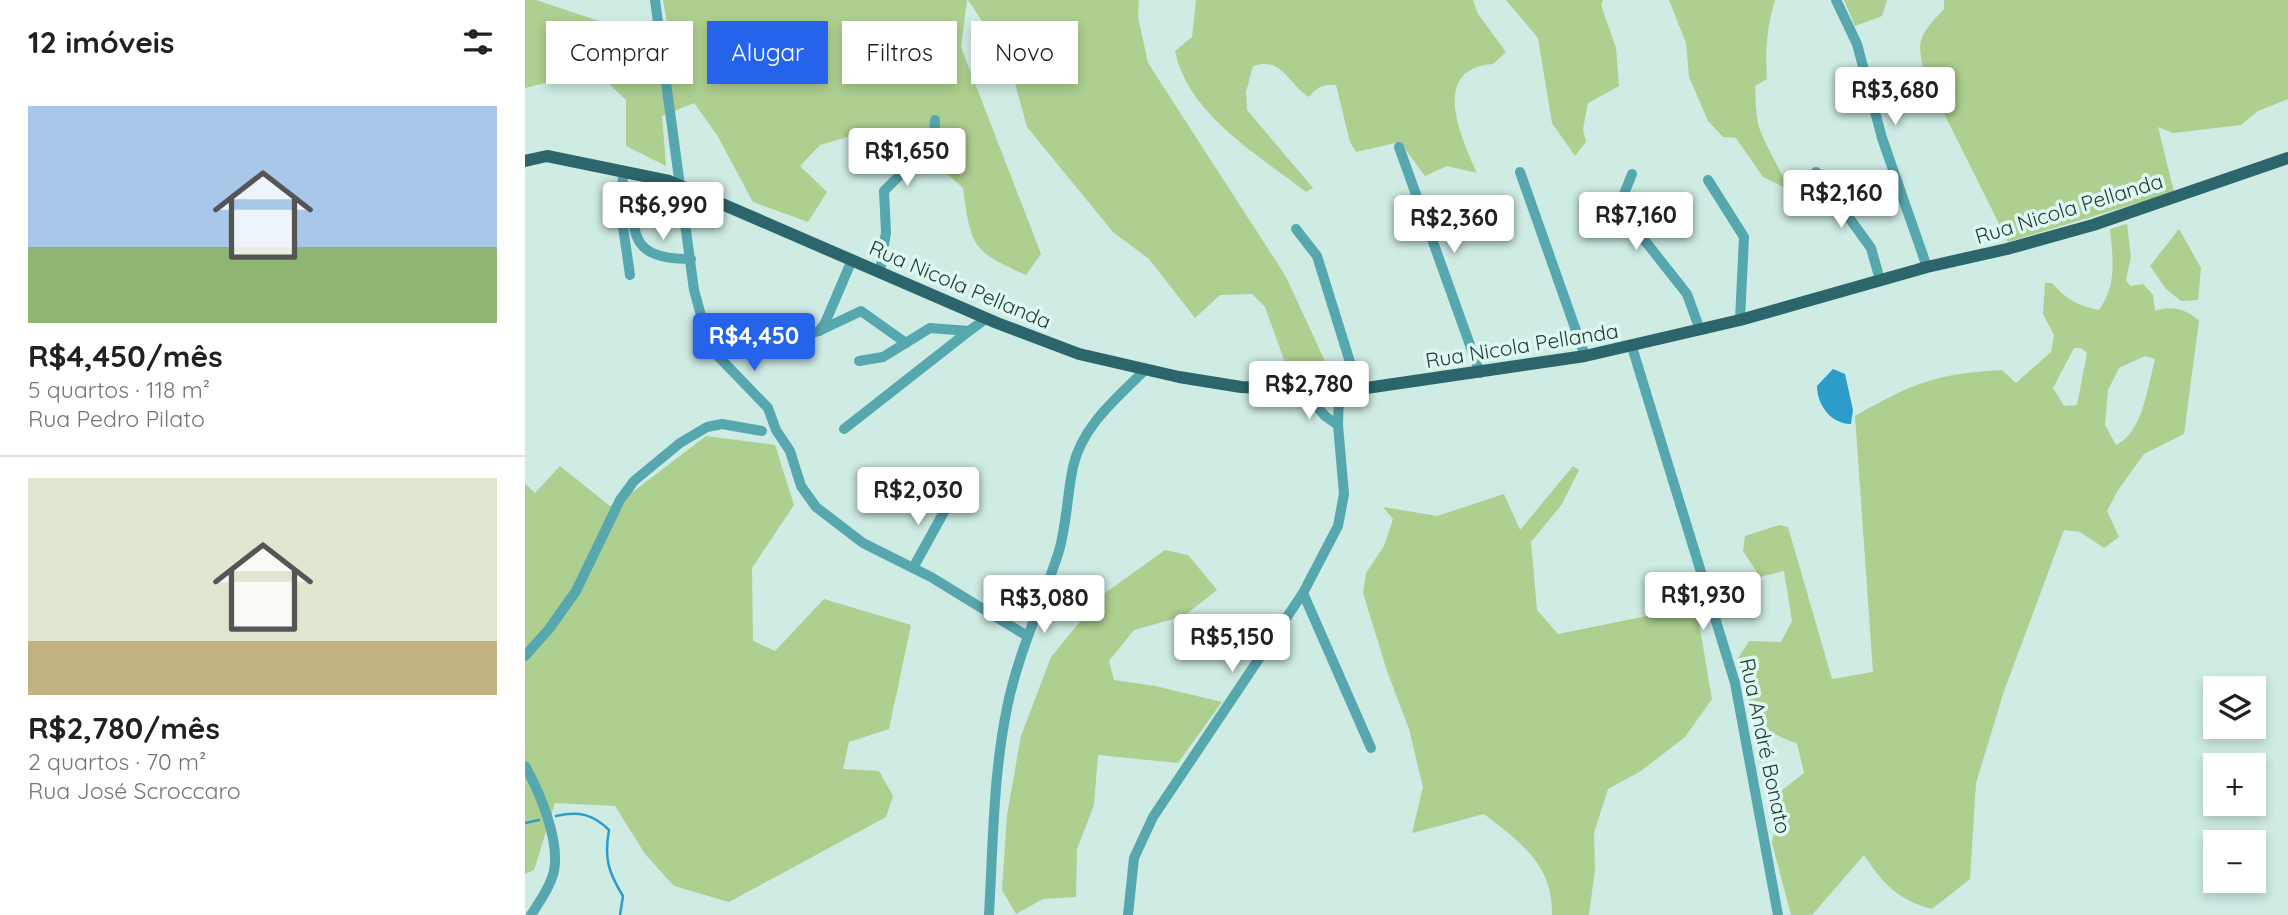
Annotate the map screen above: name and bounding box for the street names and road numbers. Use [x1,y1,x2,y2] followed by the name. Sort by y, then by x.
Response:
[1972,167,2166,249] street label: Rua Nicola Pellanda
[866,234,1055,334] street label: Rua Nicola Pellanda
[1423,317,1620,373] street label: Rua Nicola Pellanda
[1735,656,1797,836] street label: Rua André Bonato

